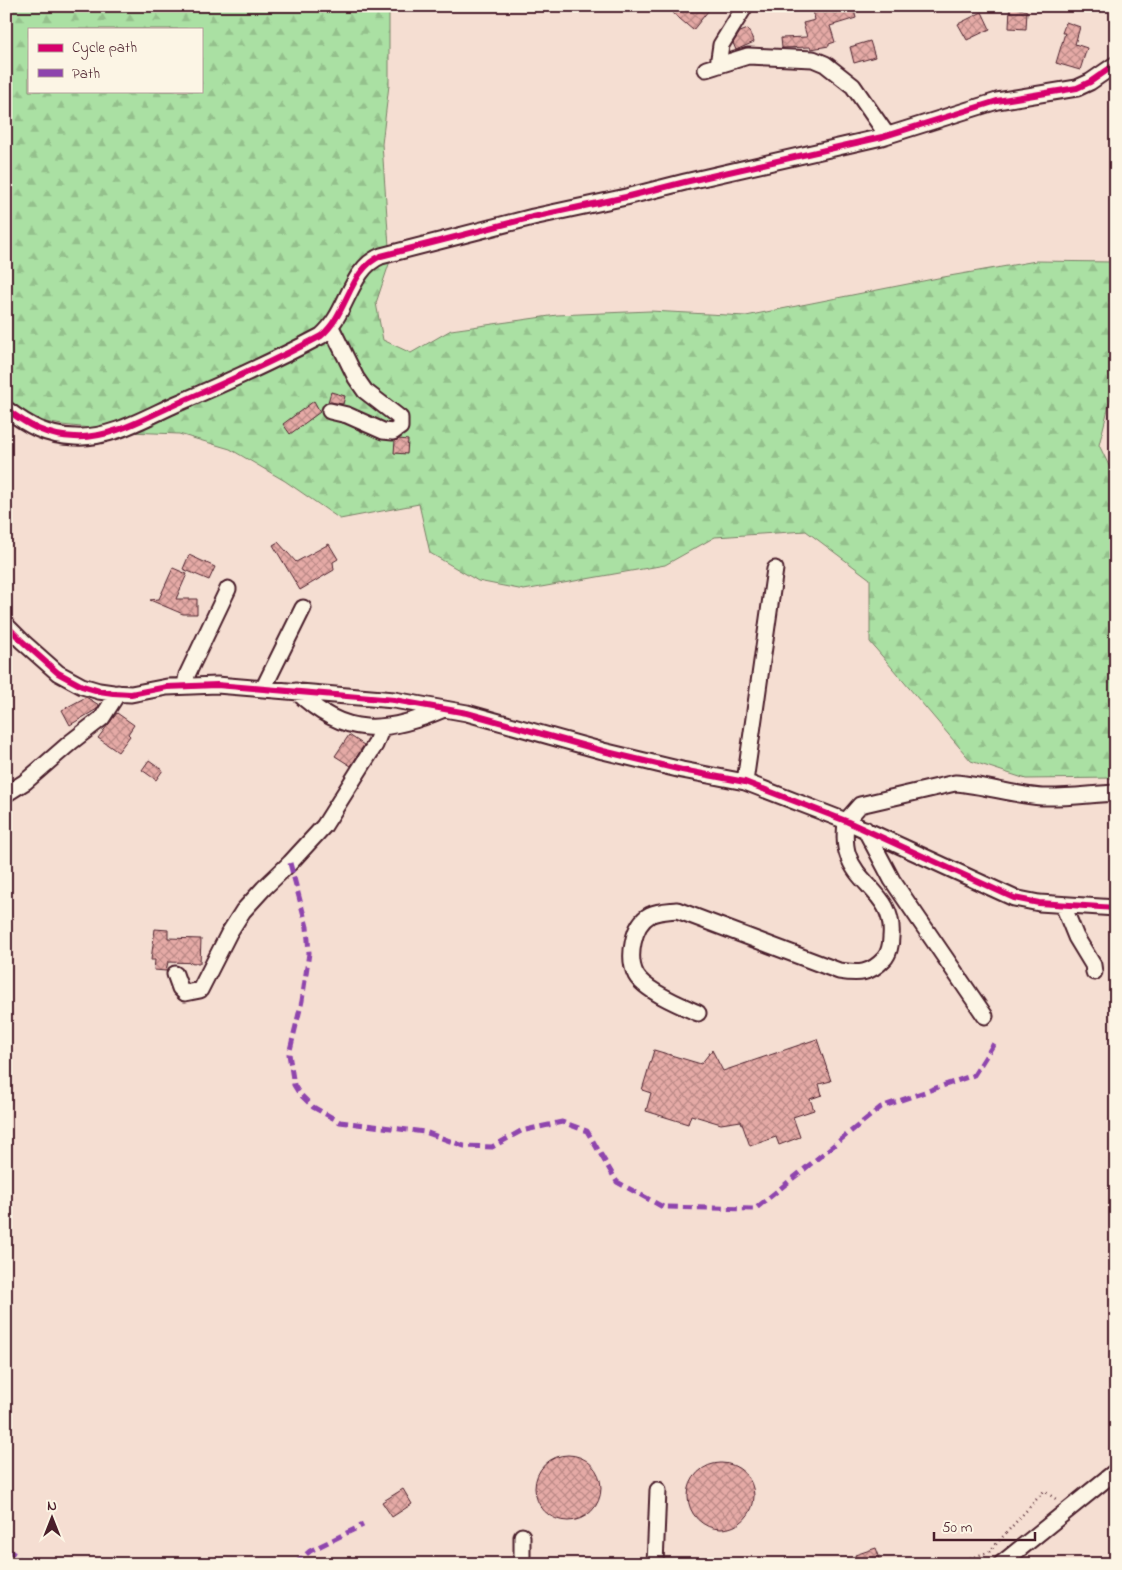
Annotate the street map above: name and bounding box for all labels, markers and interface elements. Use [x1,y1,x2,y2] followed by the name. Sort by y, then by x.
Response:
[28,28,202,92] legend
[72,37,137,60] text: Cycle path
[72,63,100,85] text: Path
[28,1492,78,1542] north arrow
[47,1496,57,1517] text: N
[934,1510,1036,1542] scale bar
[942,1517,973,1539] text: 50 m

